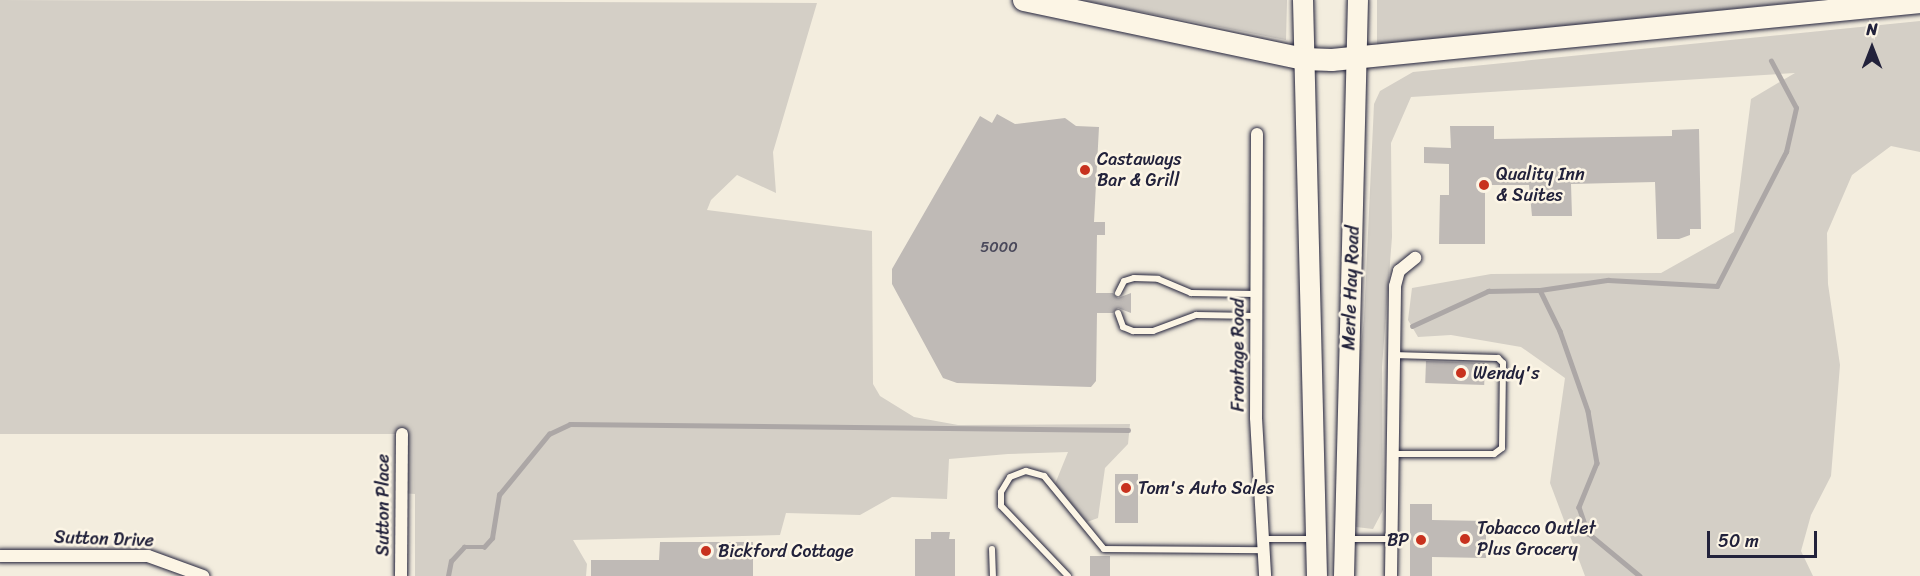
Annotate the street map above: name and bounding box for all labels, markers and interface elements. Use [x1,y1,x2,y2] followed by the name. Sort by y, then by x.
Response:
[1866,15,1878,44] text: N
[1842,18,1902,78] north arrow
[1097,149,1182,192] place label: Castaways Bar & Grill
[1078,163,1092,177] marker: Castaways Bar & Grill
[1496,164,1585,207] place label: Quality Inn & Suites
[1477,178,1491,192] marker: Quality Inn & Suites
[1338,225,1364,351] street label: Merle Hay Road
[980,239,1018,257] house number: 5000
[1227,298,1249,412] street label: Frontage Road
[1473,362,1540,384] place label: Wendy's
[1454,366,1468,380] marker: Wendy's
[372,454,394,556] street label: Sutton Place
[1138,477,1275,499] place label: Tom's Auto Sales
[1119,481,1133,495] marker: Tom's Auto Sales
[1477,518,1596,560] place label: Tobacco Outlet Plus Grocery
[1710,519,1820,557] scale bar
[1718,525,1759,557] text: 50 m
[54,526,154,552] street label: Sutton Drive
[1387,529,1409,551] place label: BP
[1458,532,1472,546] marker: Tobacco Outlet Plus Grocery
[1414,533,1428,547] marker: BP
[718,540,853,562] place label: Bickford Cottage
[699,544,713,558] marker: Bickford Cottage

